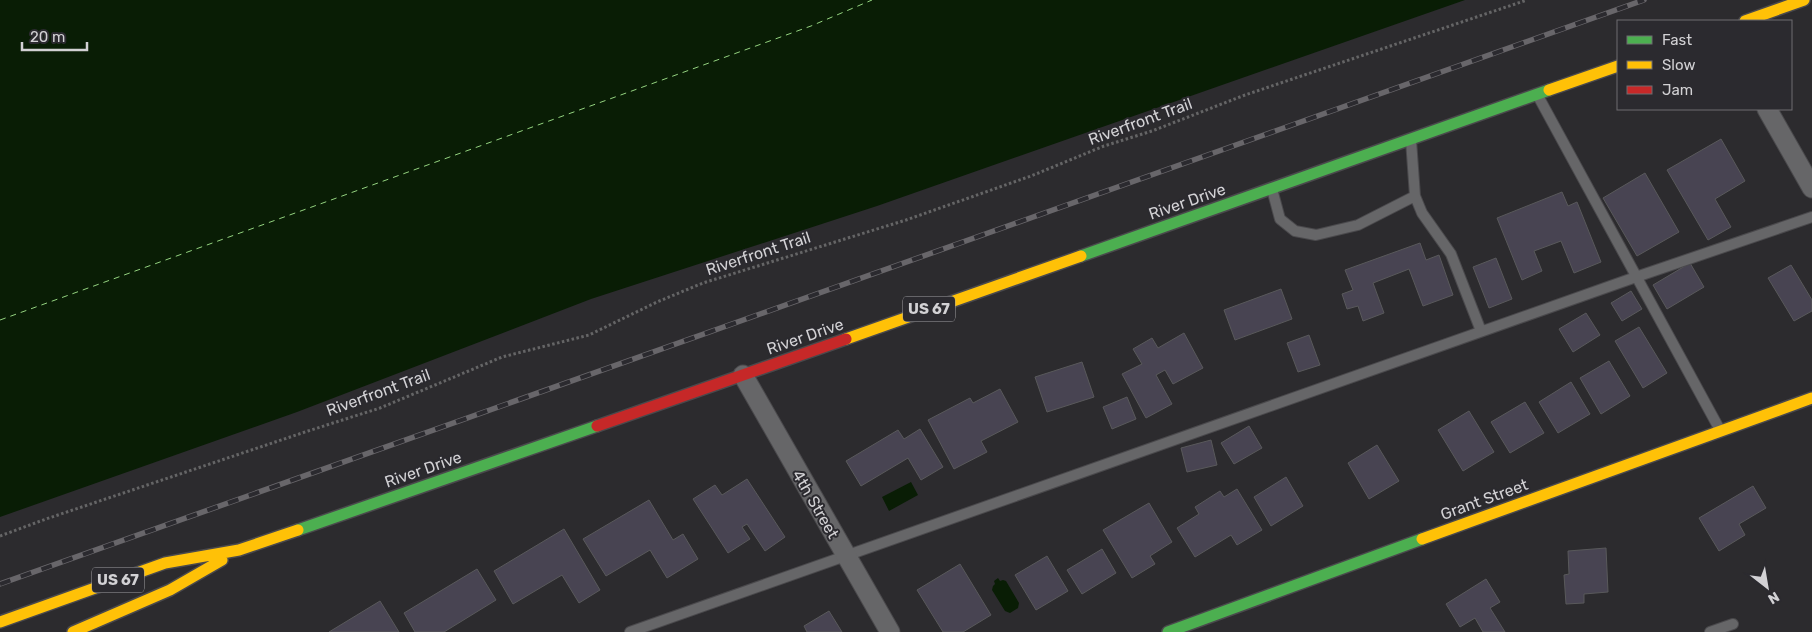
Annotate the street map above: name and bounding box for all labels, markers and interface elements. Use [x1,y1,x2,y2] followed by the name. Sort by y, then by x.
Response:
[22,20,88,52] scale bar
[1617,20,1792,110] legend
[30,28,65,46] text: 20 m
[1662,31,1692,49] text: Fast
[1662,56,1695,74] text: Slow
[1662,81,1693,99] text: Jam
[1086,94,1195,149] street label: Riverfront Trail
[1146,179,1228,223] street label: River Drive
[703,228,813,279] street label: Riverfront Trail
[903,296,955,322] road number: US 67
[764,314,846,358] street label: River Drive
[324,365,433,420] street label: Riverfront Trail
[382,447,464,491] street label: River Drive
[788,467,843,542] street label: 4th Street
[1438,475,1531,524] street label: Grant Street
[1742,562,1792,612] north arrow
[92,568,144,592] road number: US 67
[1765,588,1782,608] text: N

